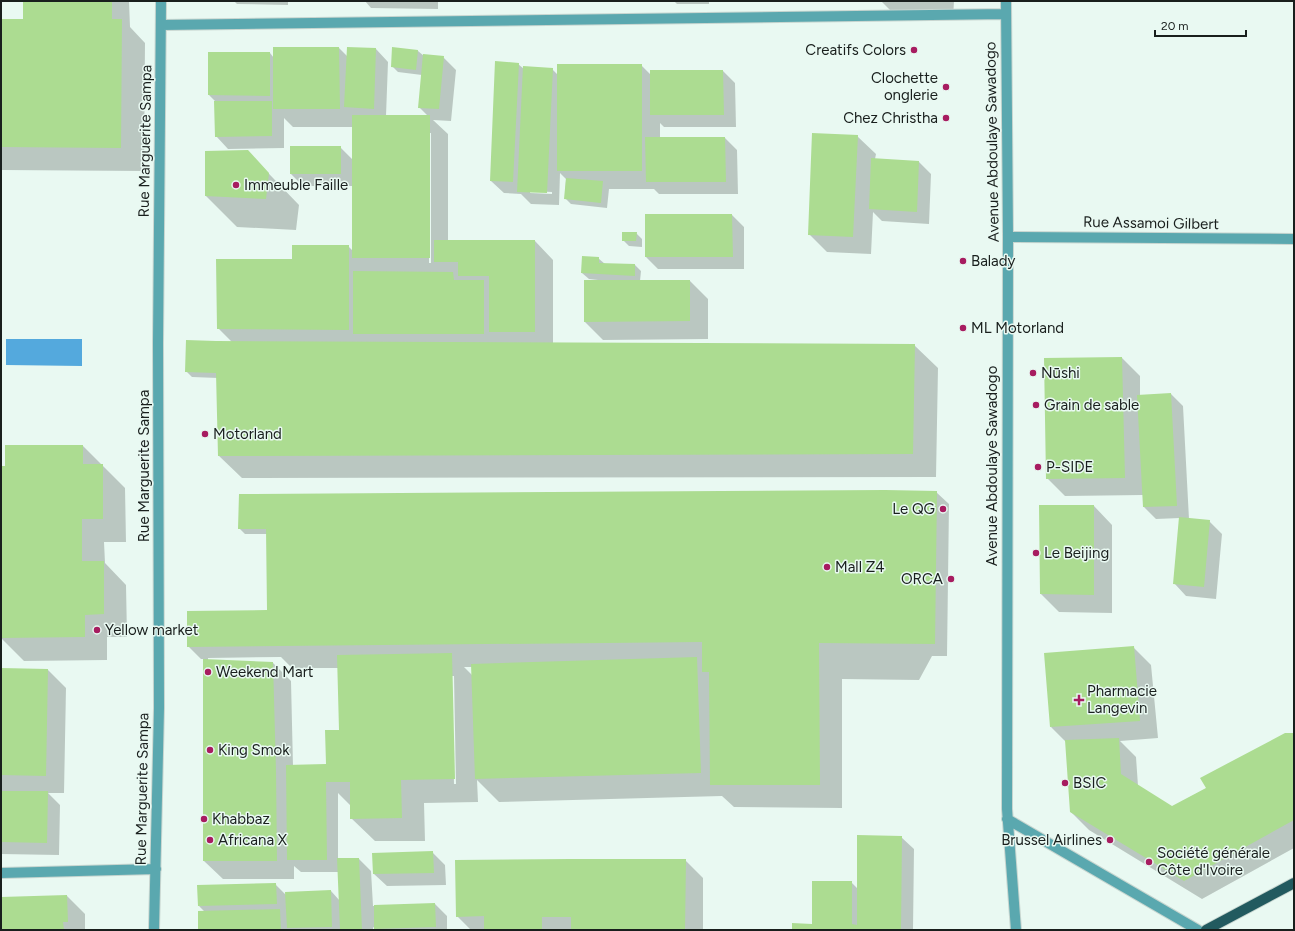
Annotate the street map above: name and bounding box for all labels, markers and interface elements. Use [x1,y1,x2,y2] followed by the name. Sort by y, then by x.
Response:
[1155,12,1246,38] scale bar
[1161,19,1189,33] text: 20 m
[805,41,906,59] place label: Creatifs Colors
[981,41,1003,242] street label: Avenue Abdoulaye Sawadogo
[909,45,919,55] marker: Creatifs Colors
[135,65,155,217] street label: Rue Marguerite Sampa
[871,69,938,104] place label: Clochette onglerie
[941,82,951,92] marker: Clochette onglerie
[843,109,938,127] place label: Chez Christha
[941,113,951,123] marker: Chez Christha
[244,176,348,194] place label: Immeuble Faille
[231,180,241,190] marker: Immeuble Faille
[1083,213,1219,233] street label: Rue Assamoi Gilbert
[971,252,1016,270] place label: Balady
[958,256,968,266] marker: Balady
[971,319,1064,337] place label: ML Motorland
[958,323,968,333] marker: ML Motorland
[1041,364,1080,382] place label: Nūshi
[983,365,1001,566] street label: Avenue Abdoulaye Sawadogo
[1028,368,1038,378] marker: Nūshi
[135,390,153,542] street label: Rue Marguerite Sampa
[1044,396,1139,414] place label: Grain de sable
[1031,400,1041,410] marker: Grain de sable
[213,425,282,443] place label: Motorland
[200,429,210,439] marker: Motorland
[1046,458,1093,476] place label: P-SIDE
[1033,462,1043,472] marker: P-SIDE
[892,500,935,518] place label: Le QG
[938,504,948,514] marker: Le QG
[1044,544,1109,562] place label: Le Beijing
[1031,548,1041,558] marker: Le Beijing
[835,558,885,576] place label: Mall Z4
[822,562,832,572] marker: Mall Z4
[901,570,943,588] place label: ORCA
[946,574,956,584] marker: ORCA
[105,621,199,639] place label: Yellow market
[92,625,102,635] marker: Yellow market
[216,663,314,681] place label: Weekend Mart
[203,667,213,677] marker: Weekend Mart
[1087,682,1157,717] place label: Pharmacie Langevin
[1074,695,1084,705] marker: Pharmacie Langevin
[132,713,152,865] street label: Rue Marguerite Sampa
[218,741,290,759] place label: King Smok
[205,745,215,755] marker: King Smok
[1073,774,1106,792] place label: BSIC
[1060,778,1070,788] marker: BSIC
[212,810,270,828] place label: Khabbaz
[199,814,209,824] marker: Khabbaz
[218,831,288,849] place label: Africana X
[1001,831,1102,849] place label: Brussel Airlines
[205,835,215,845] marker: Africana X
[1105,835,1115,845] marker: Brussel Airlines
[1157,844,1270,879] place label: Société générale Côte d'Ivoire
[1144,857,1154,867] marker: Société générale Côte d'Ivoire

